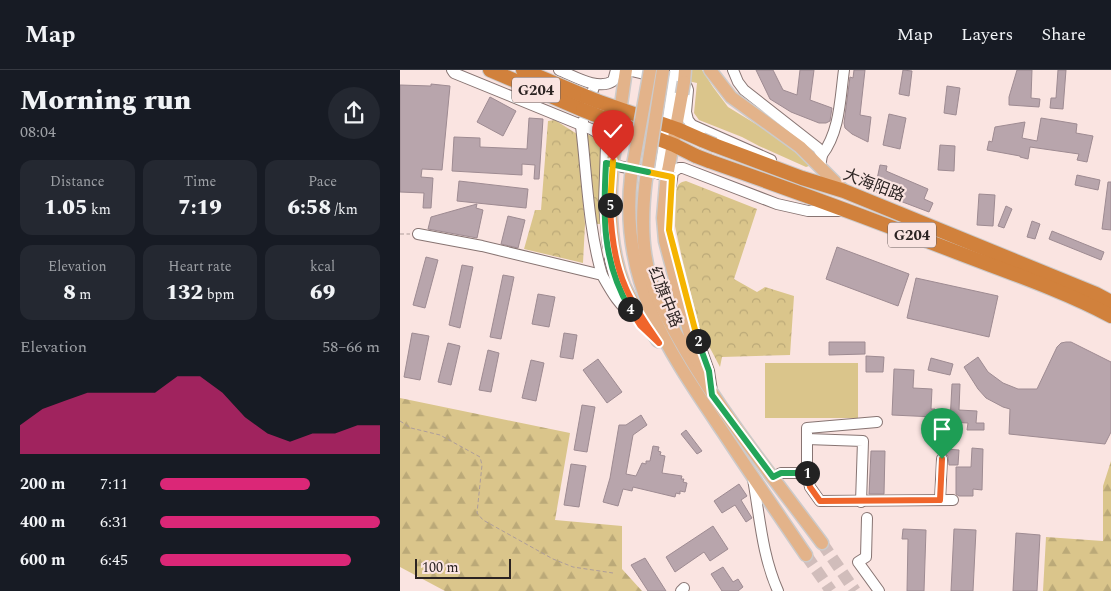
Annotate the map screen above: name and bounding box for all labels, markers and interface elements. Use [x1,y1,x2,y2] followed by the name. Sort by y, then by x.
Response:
[25,17,75,53] text: Map
[897,21,933,48] text: Map
[961,21,1013,48] text: Layers
[1041,21,1086,48] text: Share
[512,78,560,102] road number: G204
[20,79,191,122] text: Morning run
[328,87,380,139] button: share
[592,110,634,161] pin
[599,117,627,145] icon: check
[20,120,56,144] text: 08:04
[840,162,908,208] street label: 大海阳路
[50,171,105,192] text: Distance
[184,171,216,192] text: Time
[308,171,337,192] text: Pace
[44,192,87,224] text: 1.05
[178,192,222,224] text: 7:19
[287,192,331,224] text: 6:58
[598,192,622,218] pin: 5
[607,195,614,216] text: 5
[87,199,111,220] text: km
[331,199,358,220] text: /km
[888,222,936,248] road number: G204
[48,256,107,277] text: Elevation
[168,256,232,277] text: Heart rate
[310,256,335,277] text: kcal
[642,263,688,331] street label: 红旗中路
[63,277,76,309] text: 8
[165,277,203,309] text: 132
[310,277,335,309] text: 69
[76,284,91,305] text: m
[203,284,235,305] text: bpm
[618,296,642,322] pin: 4
[627,299,634,320] text: 4
[686,328,710,354] pin: 2
[695,331,702,352] text: 2
[20,335,87,359] text: Elevation
[322,335,380,359] text: 58–66 m
[921,408,963,459] pin
[928,415,956,443] icon: arrive
[794,460,820,486] pin: 1
[804,463,811,484] text: 1
[20,472,65,496] text: 200 m
[100,472,128,496] text: 7:11
[20,510,65,534] text: 400 m
[100,510,128,534] text: 6:31
[20,548,65,572] text: 600 m
[100,548,128,572] text: 6:45
[415,556,511,579] scale bar
[422,557,459,578] text: 100 m

